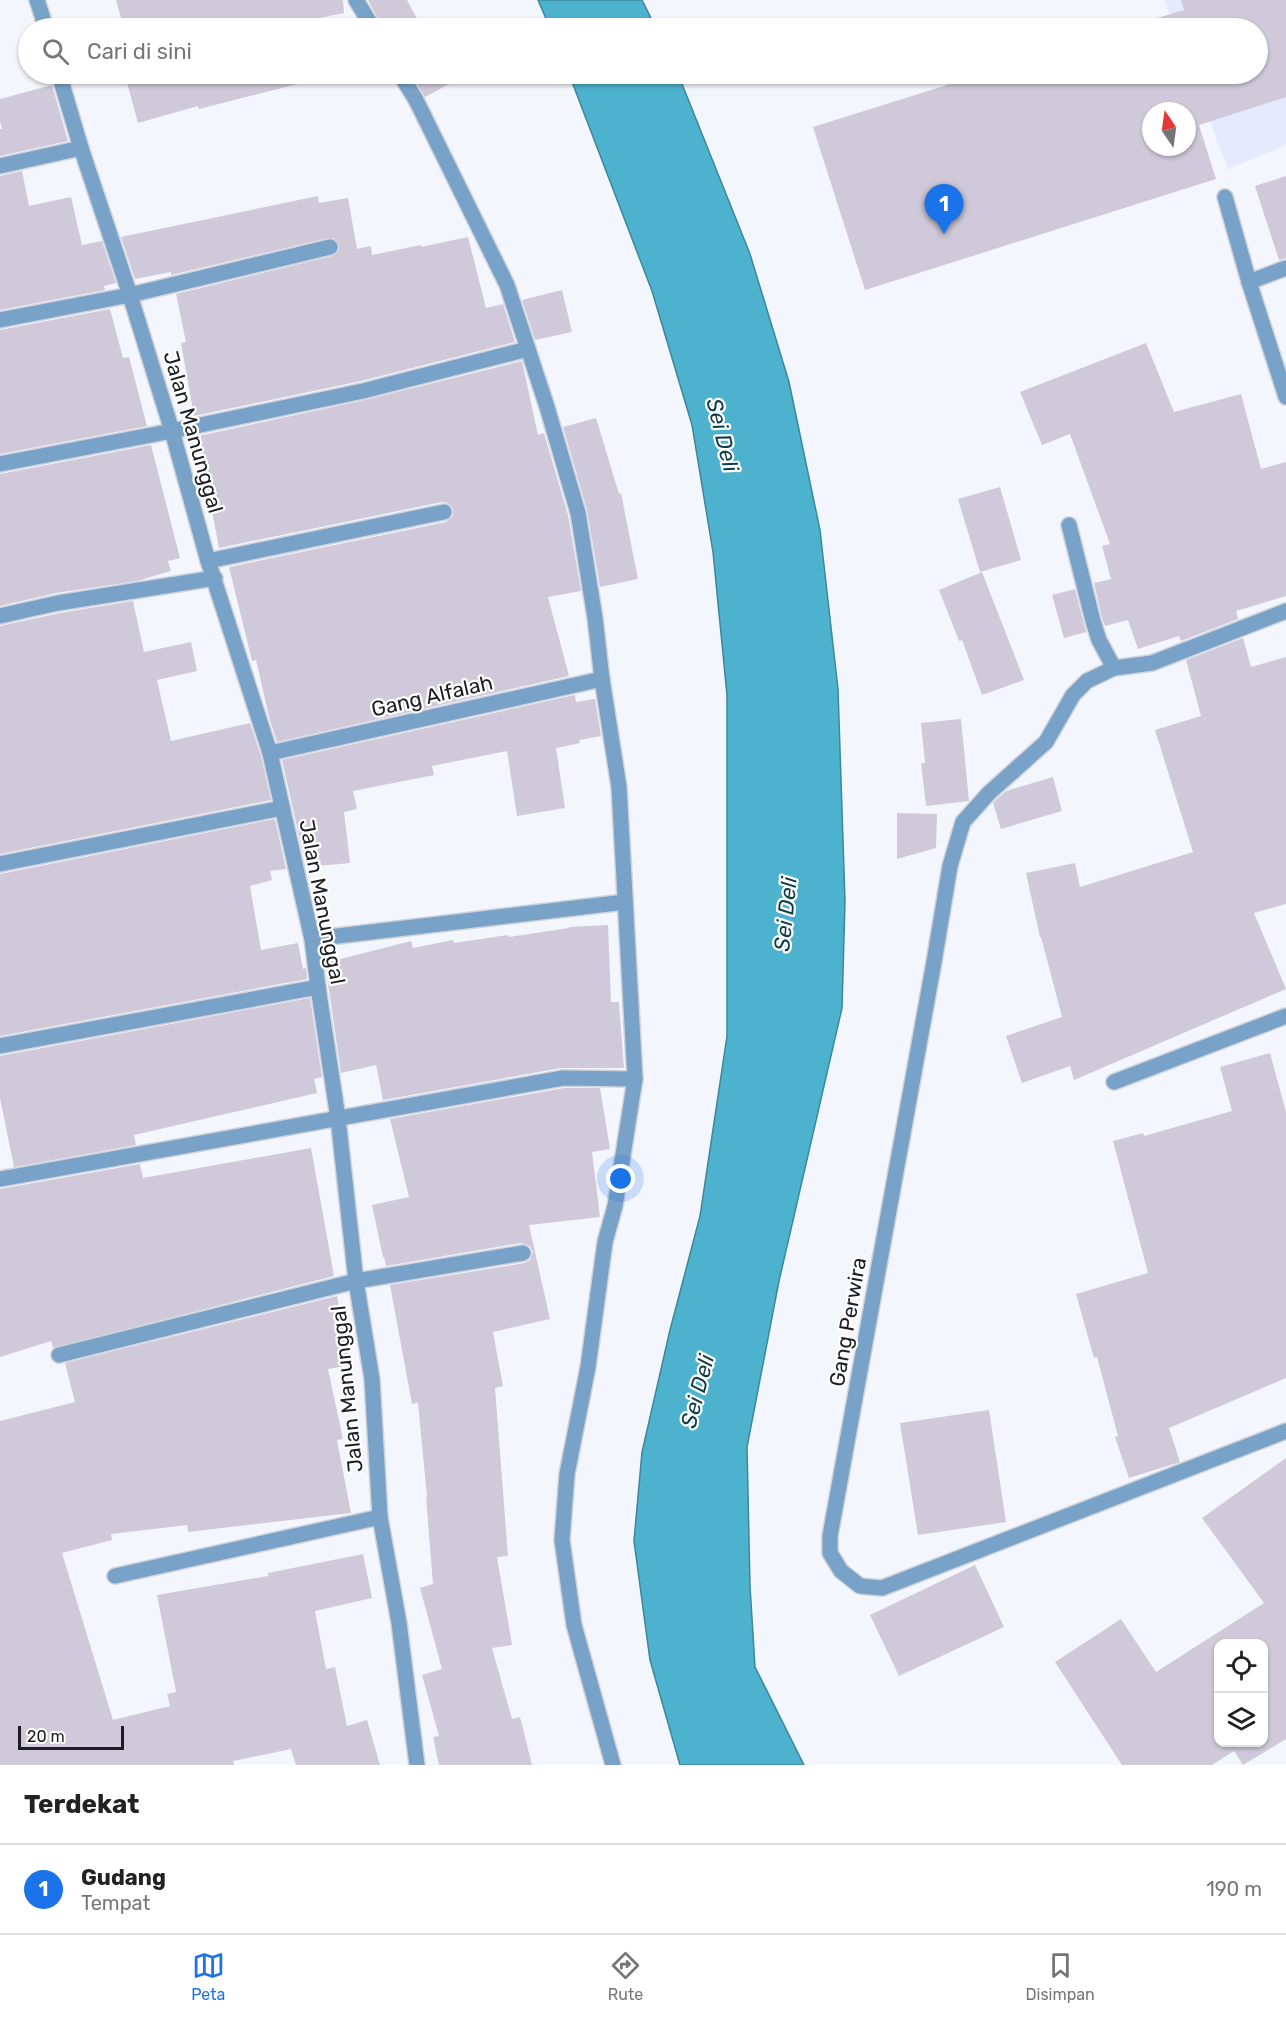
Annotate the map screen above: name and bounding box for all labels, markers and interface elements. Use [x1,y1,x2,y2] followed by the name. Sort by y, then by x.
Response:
[18,18,1268,84] search box
[39,35,72,68] icon: search
[87,38,192,65] text: Cari di sini
[1142,102,1196,156] north arrow
[924,184,964,234] pin: 1
[158,348,229,516] street label: Jalan Manunggal
[700,396,745,475] water label: Sei Deli
[369,669,495,722] street label: Gang Alfalah
[294,817,351,987] street label: Jalan Manunggal
[768,875,803,953] water label: Sei Deli
[606,1164,635,1193] your location
[824,1255,871,1388] street label: Gang Perwira
[325,1304,368,1474] street label: Jalan Manunggal
[675,1351,720,1431] water label: Sei Deli
[1214,1639,1268,1747] map controls
[1214,1639,1268,1693] button: locate
[1214,1693,1268,1747] button: layers
[18,1723,124,1750] scale bar
[27,1727,65,1746] text: 20 m
[24,1789,139,1820] text: Terdekat
[81,1864,166,1891] text: Gudang
[39,1877,48,1901] text: 1
[1206,1877,1262,1901] text: 190 m
[81,1891,150,1915] text: Tempat
[191,1949,225,2004] tab: Peta
[608,1949,643,2004] tab: Rute
[1026,1949,1095,2004] tab: Disimpan

